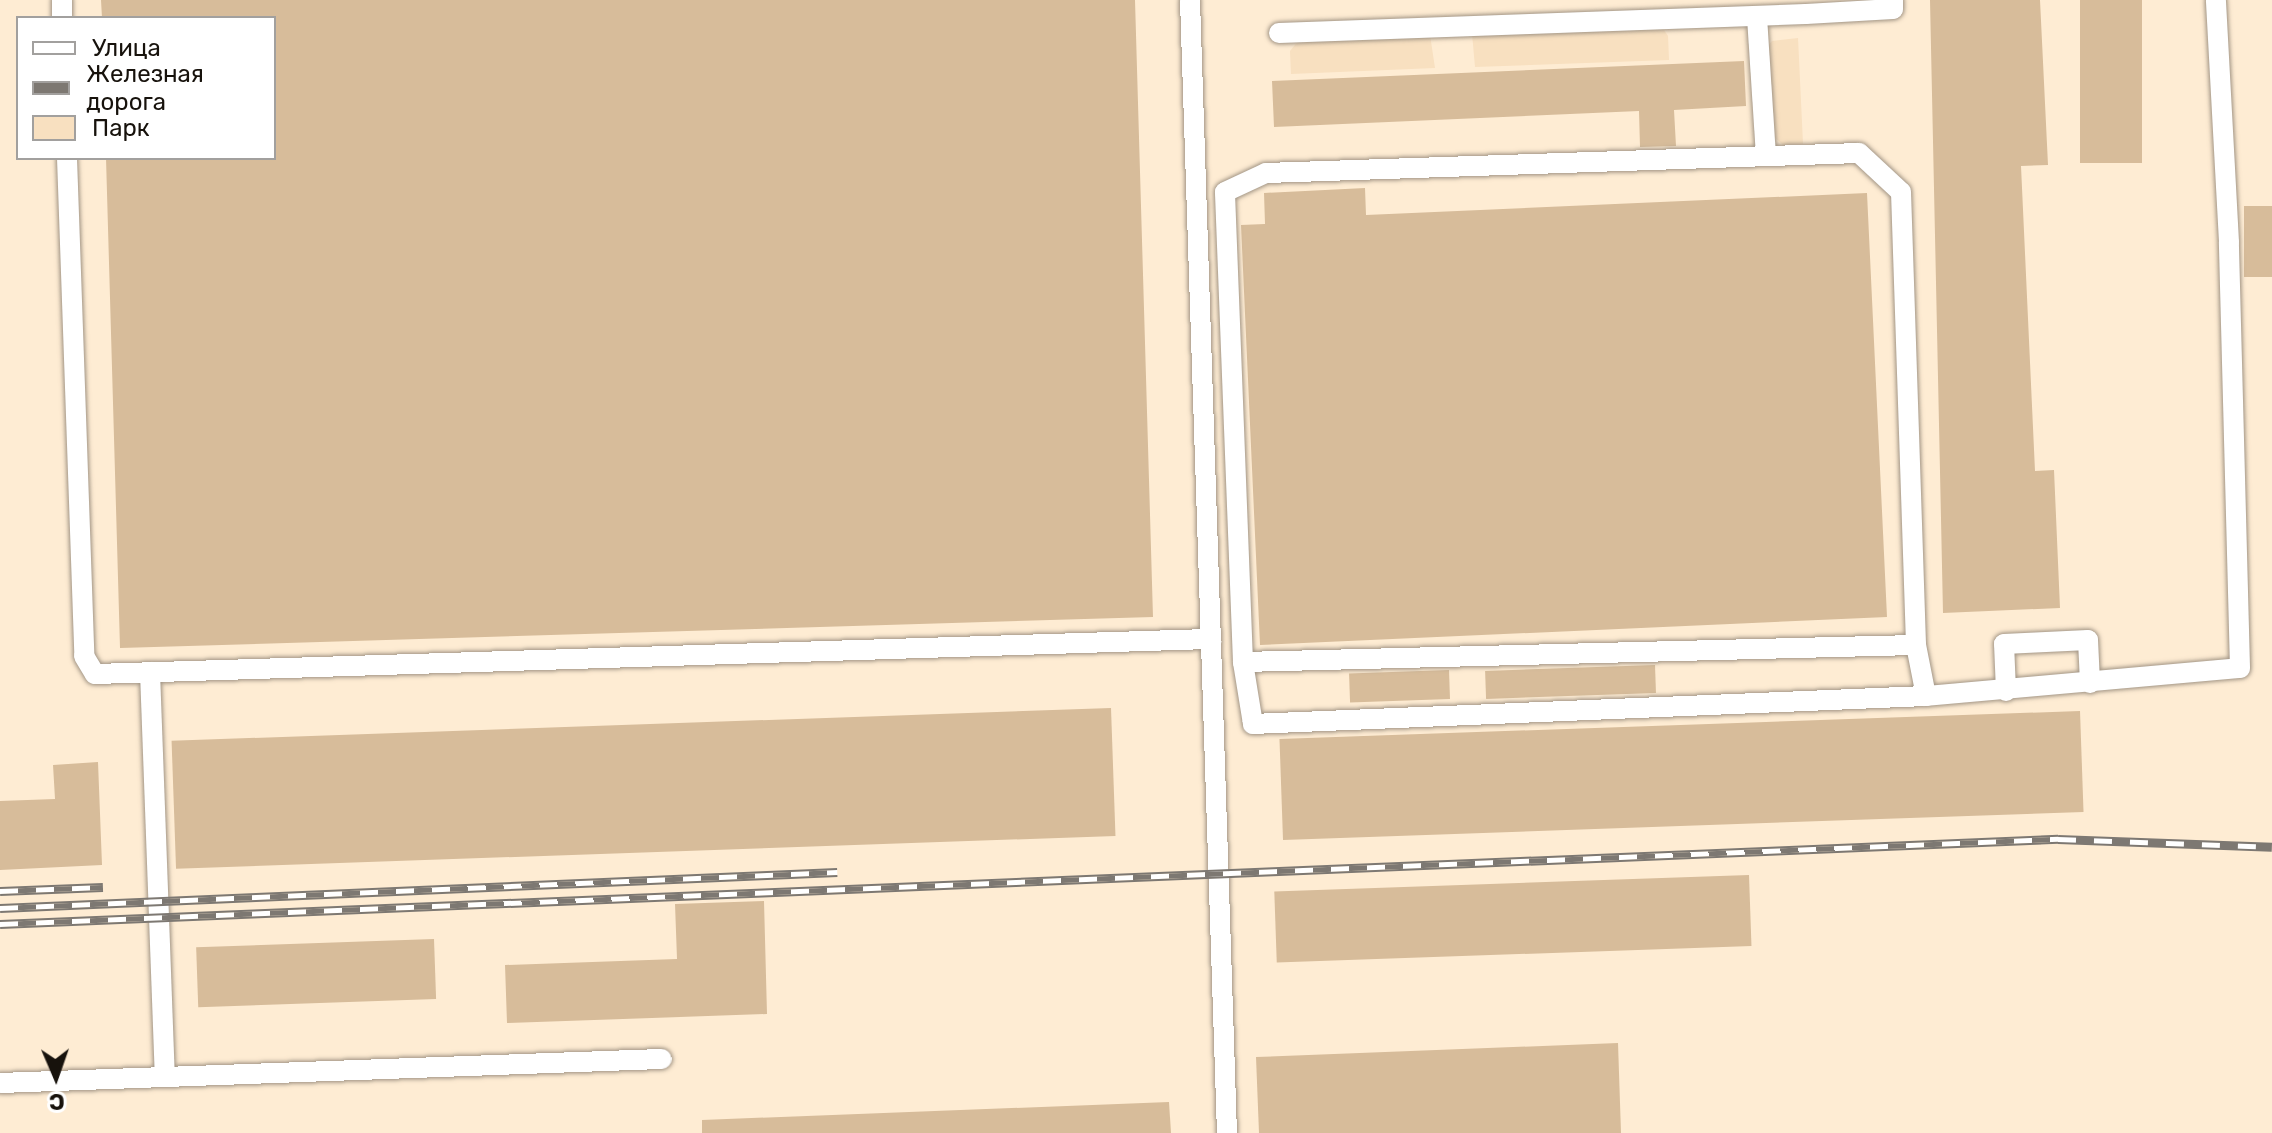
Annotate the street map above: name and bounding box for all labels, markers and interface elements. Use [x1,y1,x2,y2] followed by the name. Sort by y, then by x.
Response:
[16,16,276,160] legend
[92,34,161,62] text: Улица
[86,60,204,116] text: Железная дорога
[92,114,150,142] text: Парк
[16,1037,96,1117] north arrow
[49,1088,65,1115] text: С

